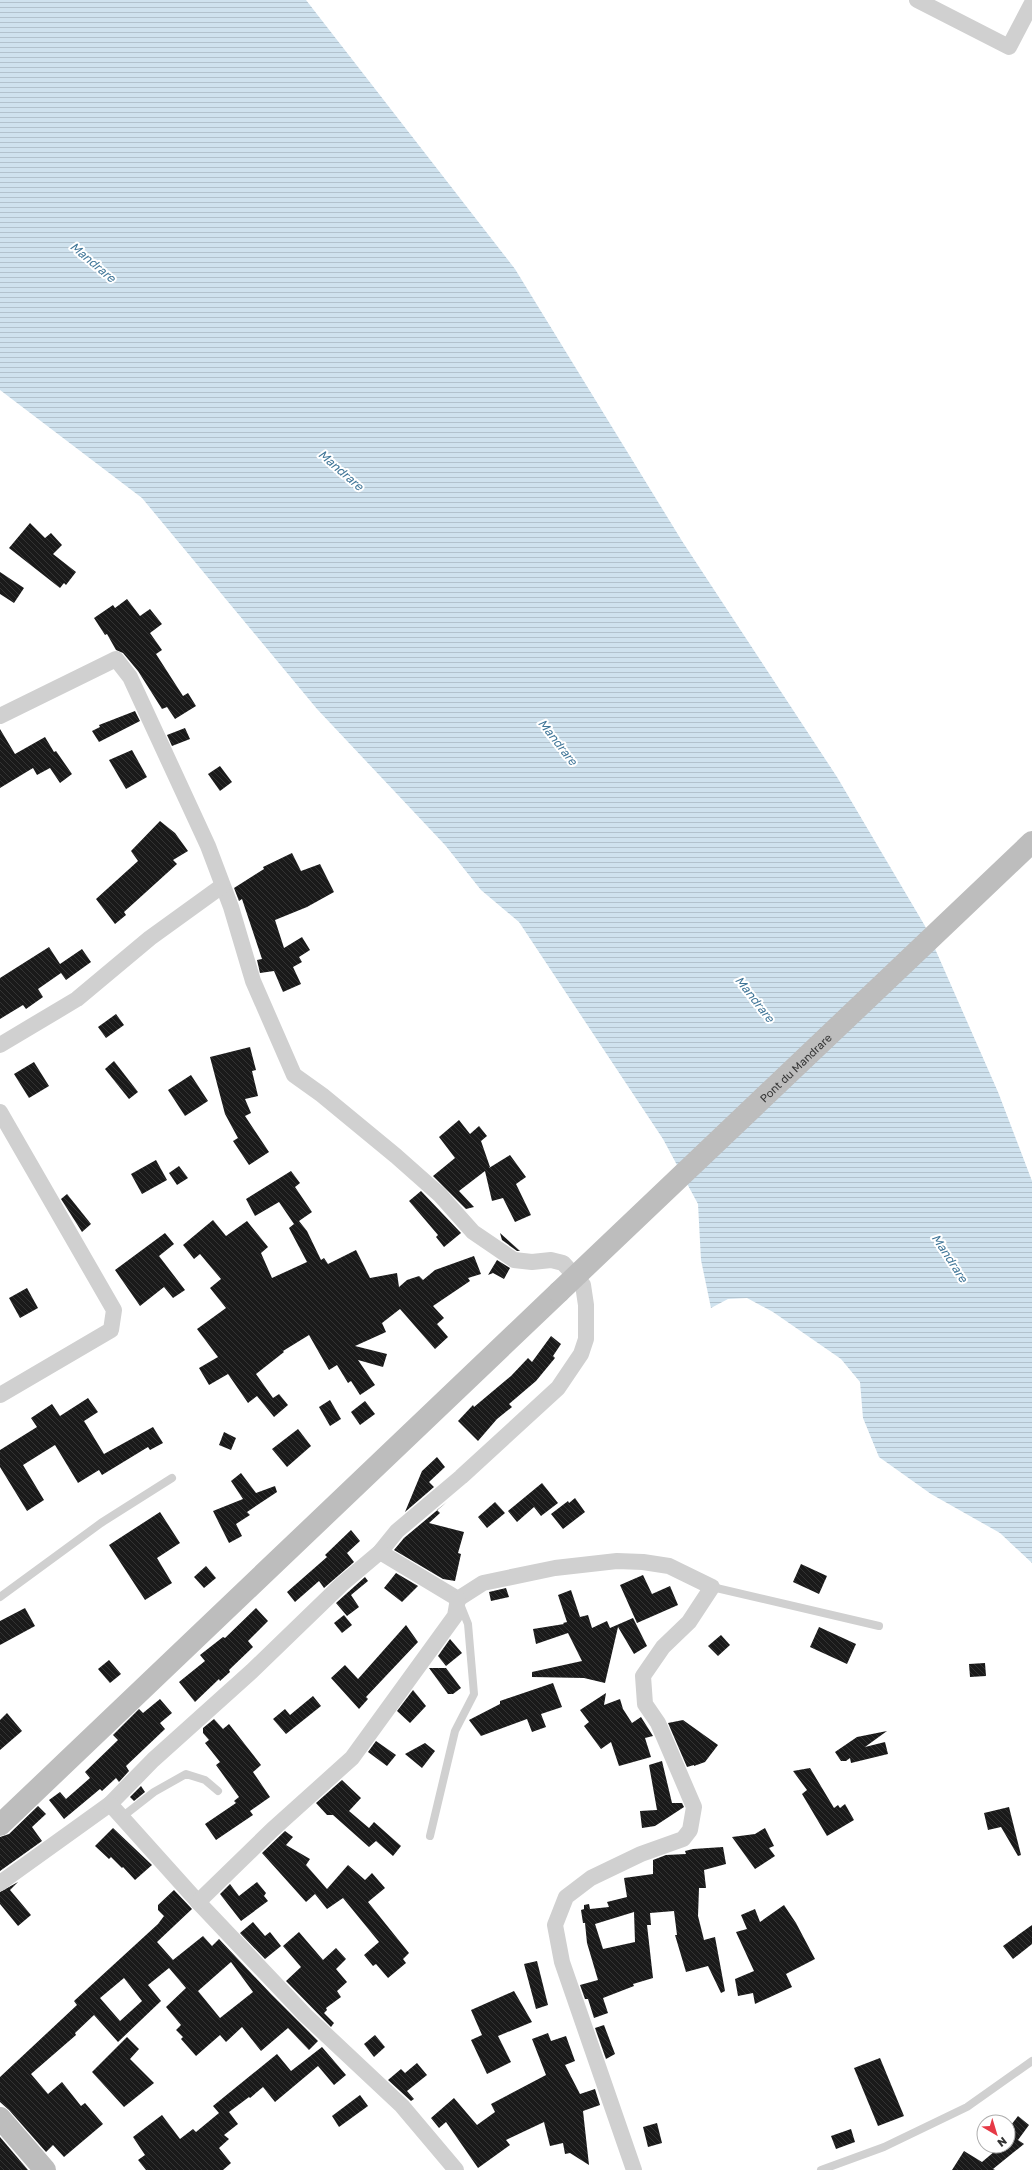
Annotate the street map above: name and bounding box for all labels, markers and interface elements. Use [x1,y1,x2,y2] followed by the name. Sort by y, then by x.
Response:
[67,239,120,286] water label: Mandrare
[315,446,367,494] water label: Mandrare
[535,716,581,769] water label: Mandrare
[732,973,778,1026] water label: Mandrare
[757,1030,834,1104] street label: Pont du Mandrare
[929,1231,972,1286] water label: Mandrare
[976,2114,1016,2154] north arrow
[995,2135,1010,2150] text: N

